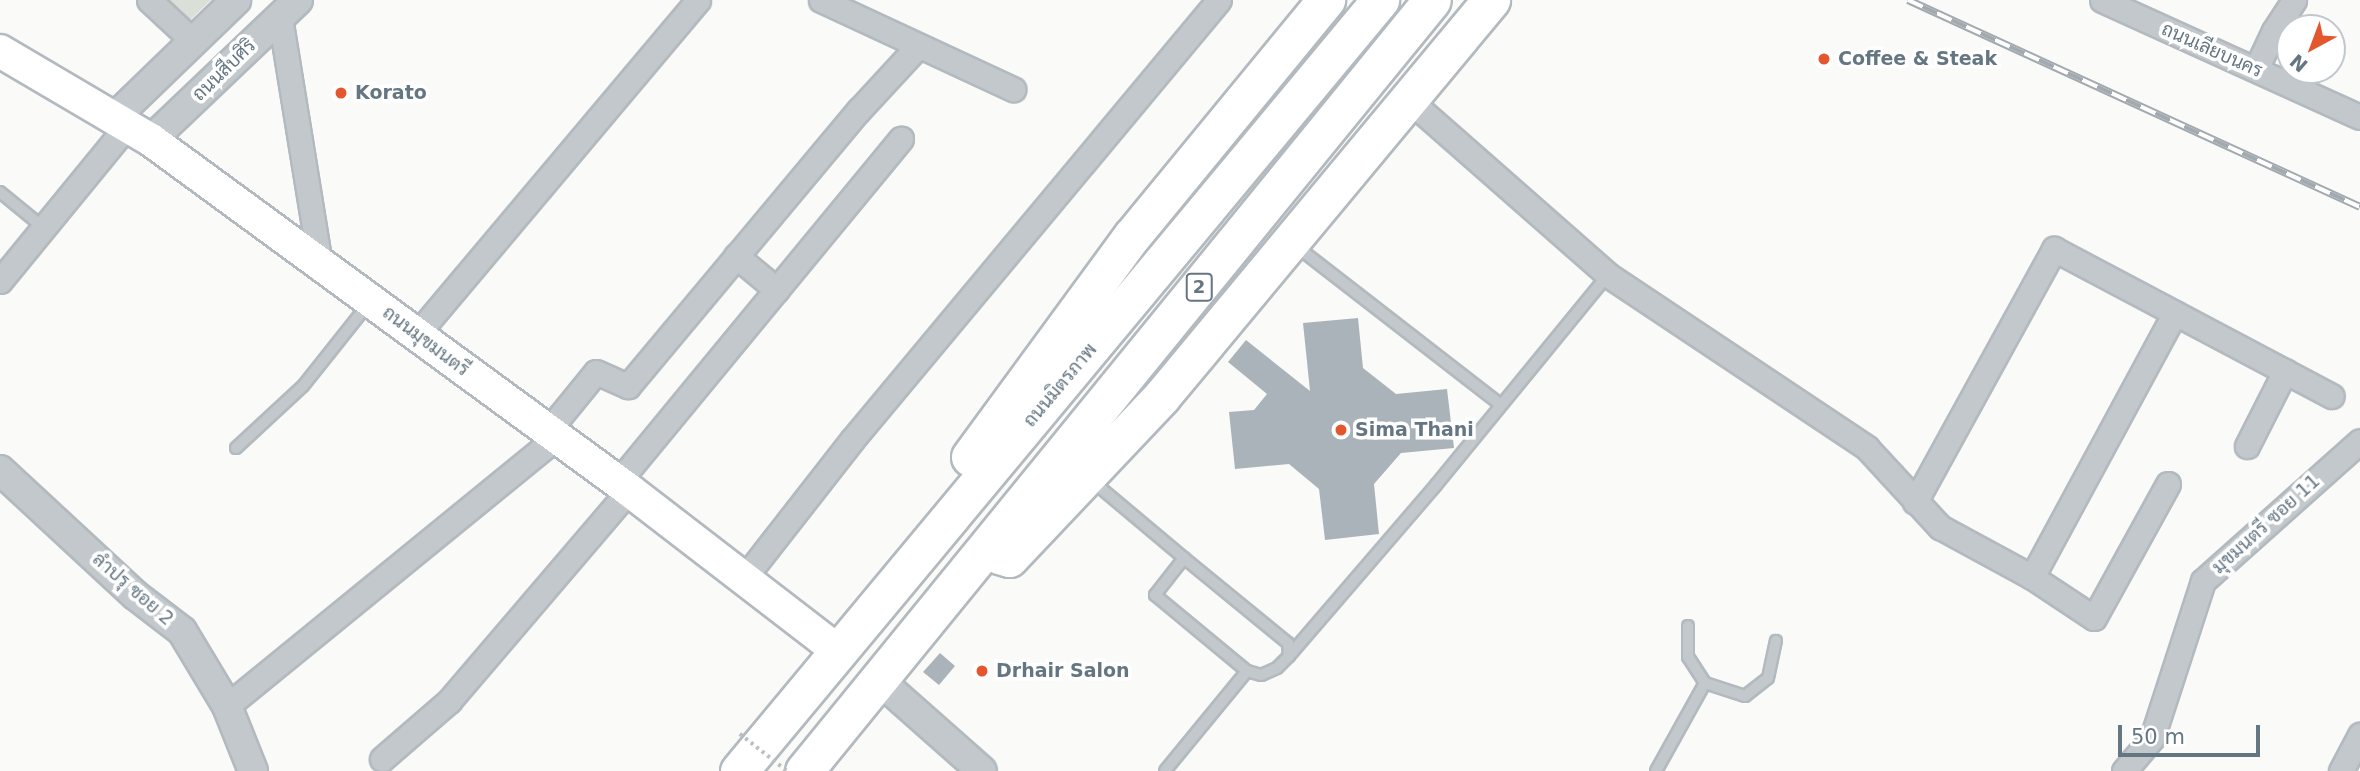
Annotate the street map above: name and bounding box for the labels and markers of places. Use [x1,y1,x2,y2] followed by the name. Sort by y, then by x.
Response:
[1838,48,1997,70] place label: Coffee & Steak
[1816,51,1832,67] marker: Coffee & Steak
[355,82,427,104] place label: Korato
[333,85,349,101] marker: Korato
[1355,419,1474,441] place label: Sima Thani
[1333,422,1349,438] marker: Sima Thani
[996,660,1130,682] place label: Drhair Salon
[974,663,990,679] marker: Drhair Salon

